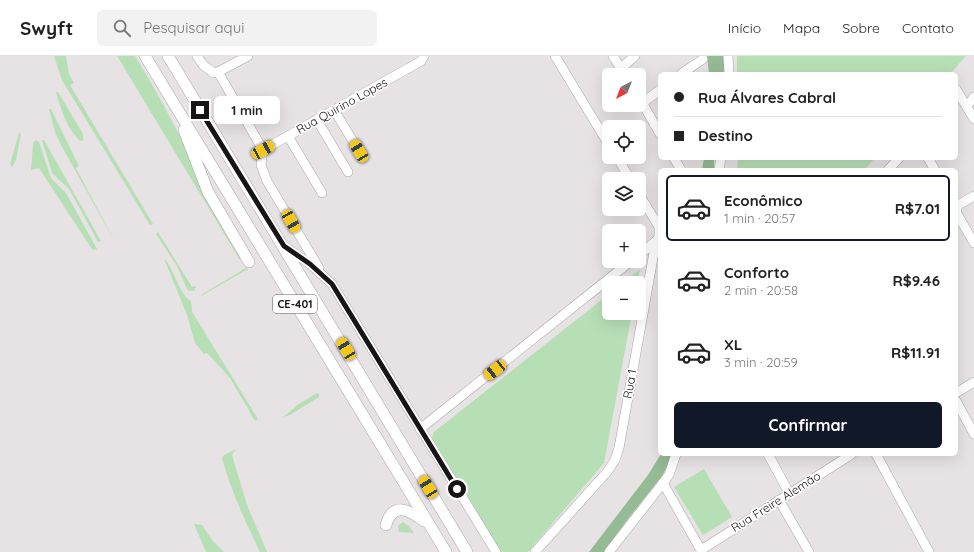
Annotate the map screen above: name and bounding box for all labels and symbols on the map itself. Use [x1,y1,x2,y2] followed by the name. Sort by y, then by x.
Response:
[602,68,646,112] north arrow
[294,74,390,137] street label: Rua Quirino Lopes
[214,96,280,124] callout: 1 min
[191,101,209,119] route end
[348,138,370,164] car
[250,139,276,161] car
[280,208,302,234] car
[273,295,317,313] road number: CE-401
[335,336,357,362] car
[482,358,508,382] car
[620,368,639,400] street label: Rua 1
[728,468,823,535] street label: Rua Freire Alemão
[417,474,439,500] car
[448,480,466,498] route start

